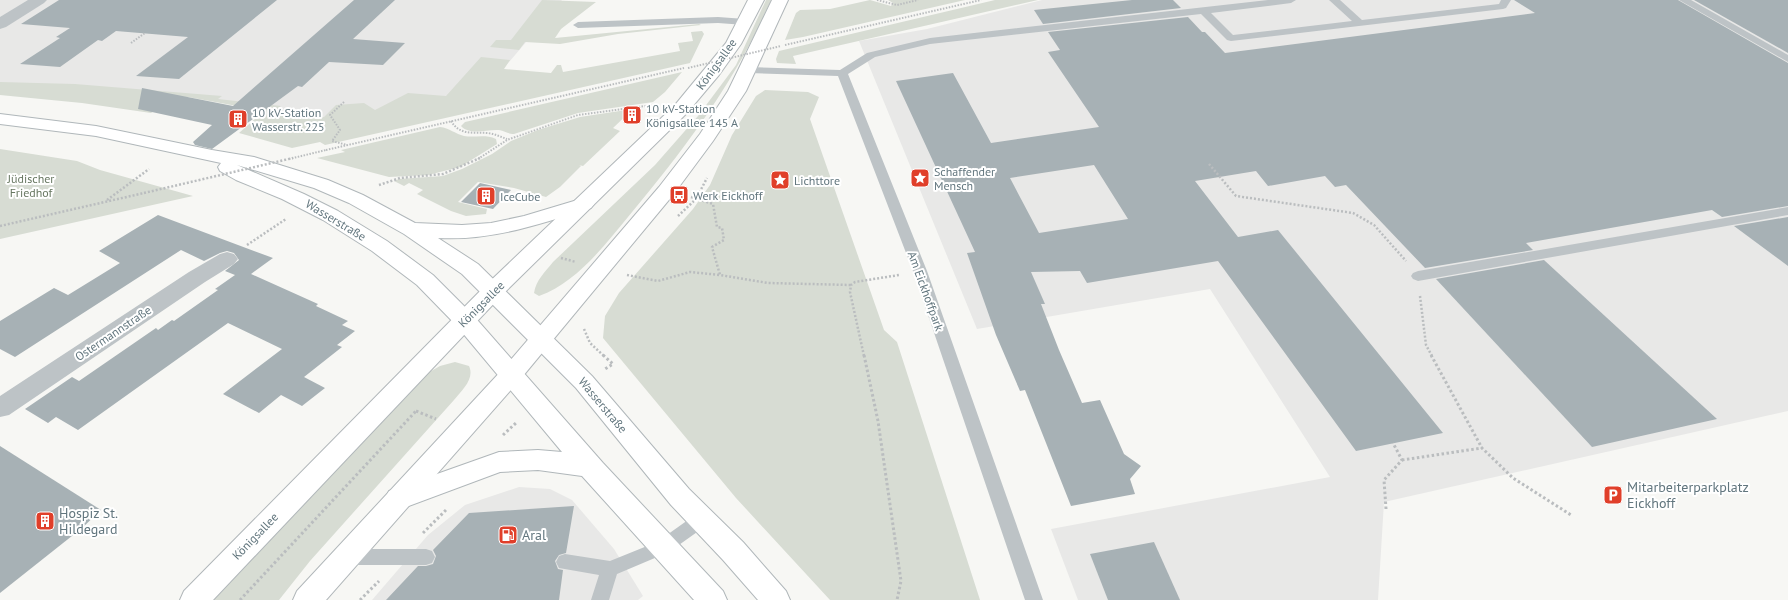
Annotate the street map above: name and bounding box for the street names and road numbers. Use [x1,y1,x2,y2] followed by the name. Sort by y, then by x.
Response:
[692,36,740,92] street label: Königsallee
[303,196,369,244] street label: Wasserstraße
[905,249,947,333] street label: Am Eickhoffpark
[455,278,507,330] street label: Königsallee
[72,302,154,364] street label: Ostermannstraße
[575,374,631,436] street label: Wasserstraße
[229,509,281,563] street label: Königsallee

